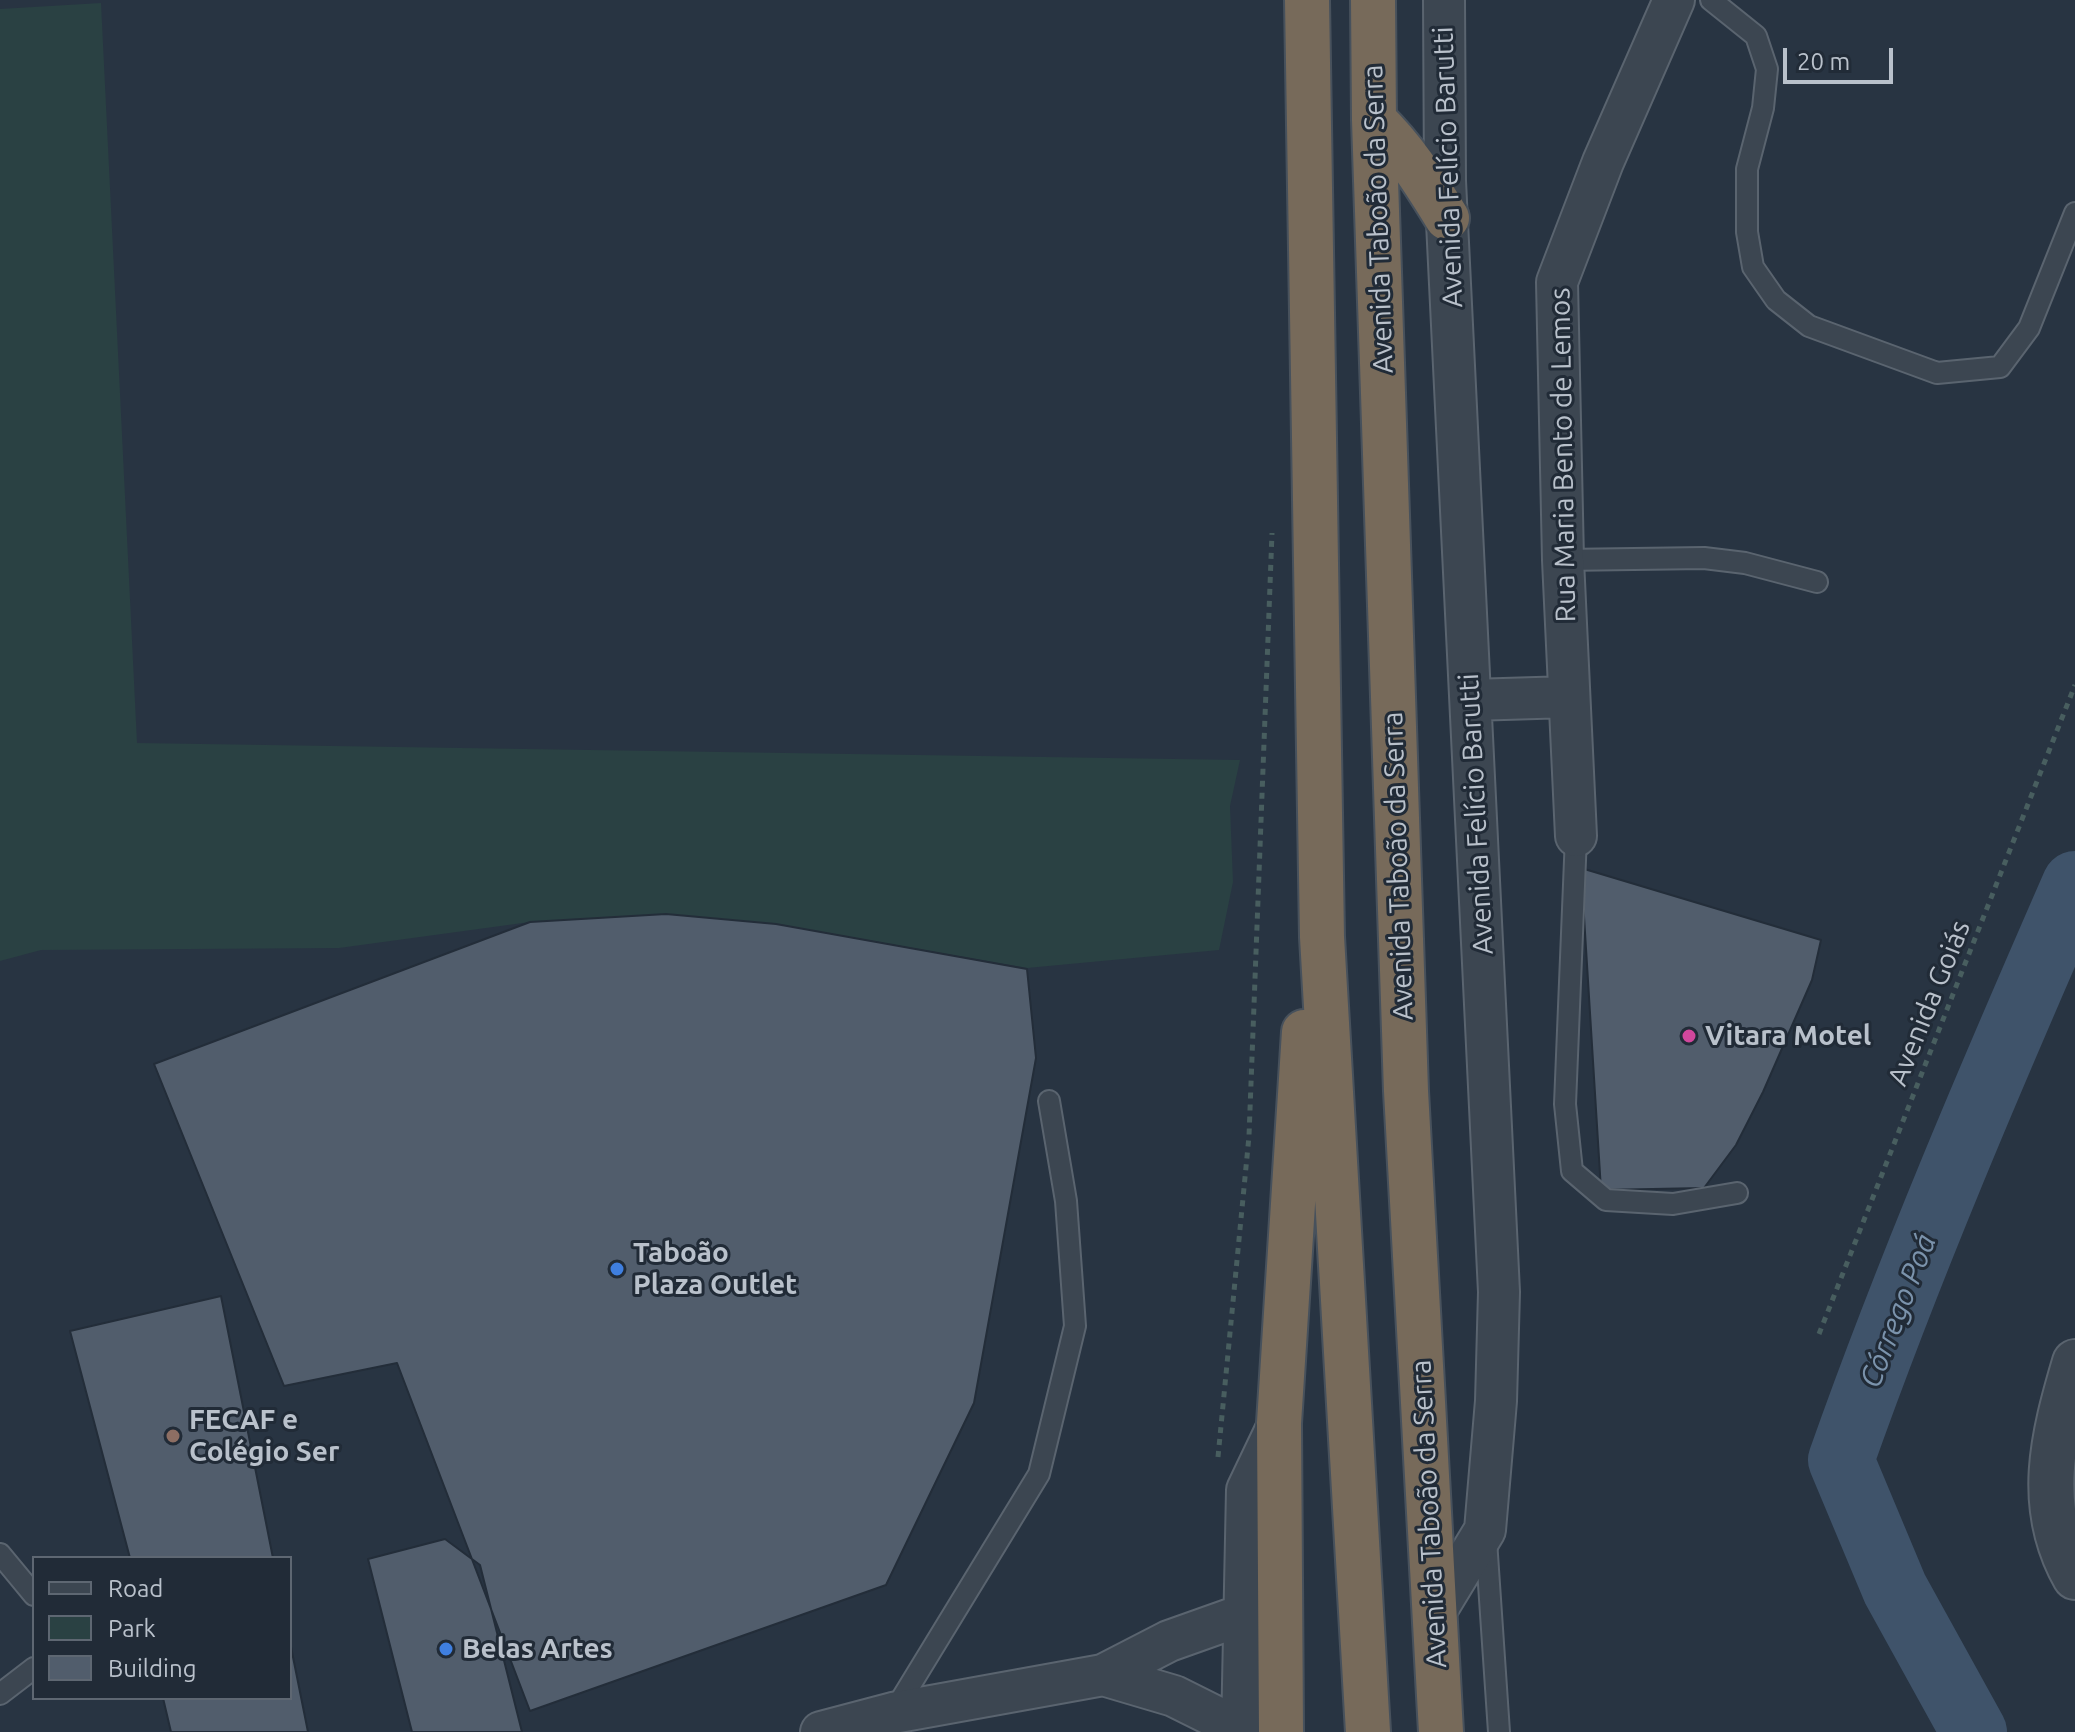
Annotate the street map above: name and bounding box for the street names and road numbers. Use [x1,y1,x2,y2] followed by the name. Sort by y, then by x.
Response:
[1426,26,1470,308] street label: Avenida Felício Barutti
[1356,64,1400,374] street label: Avenida Taboão da Serra
[1543,287,1583,623] street label: Rua Maria Bento de Lemos
[1452,673,1500,955] street label: Avenida Felício Barutti
[1376,711,1420,1021] street label: Avenida Taboão da Serra
[1881,916,1977,1090] street label: Avenida Goiás
[1404,1359,1454,1669] street label: Avenida Taboão da Serra

